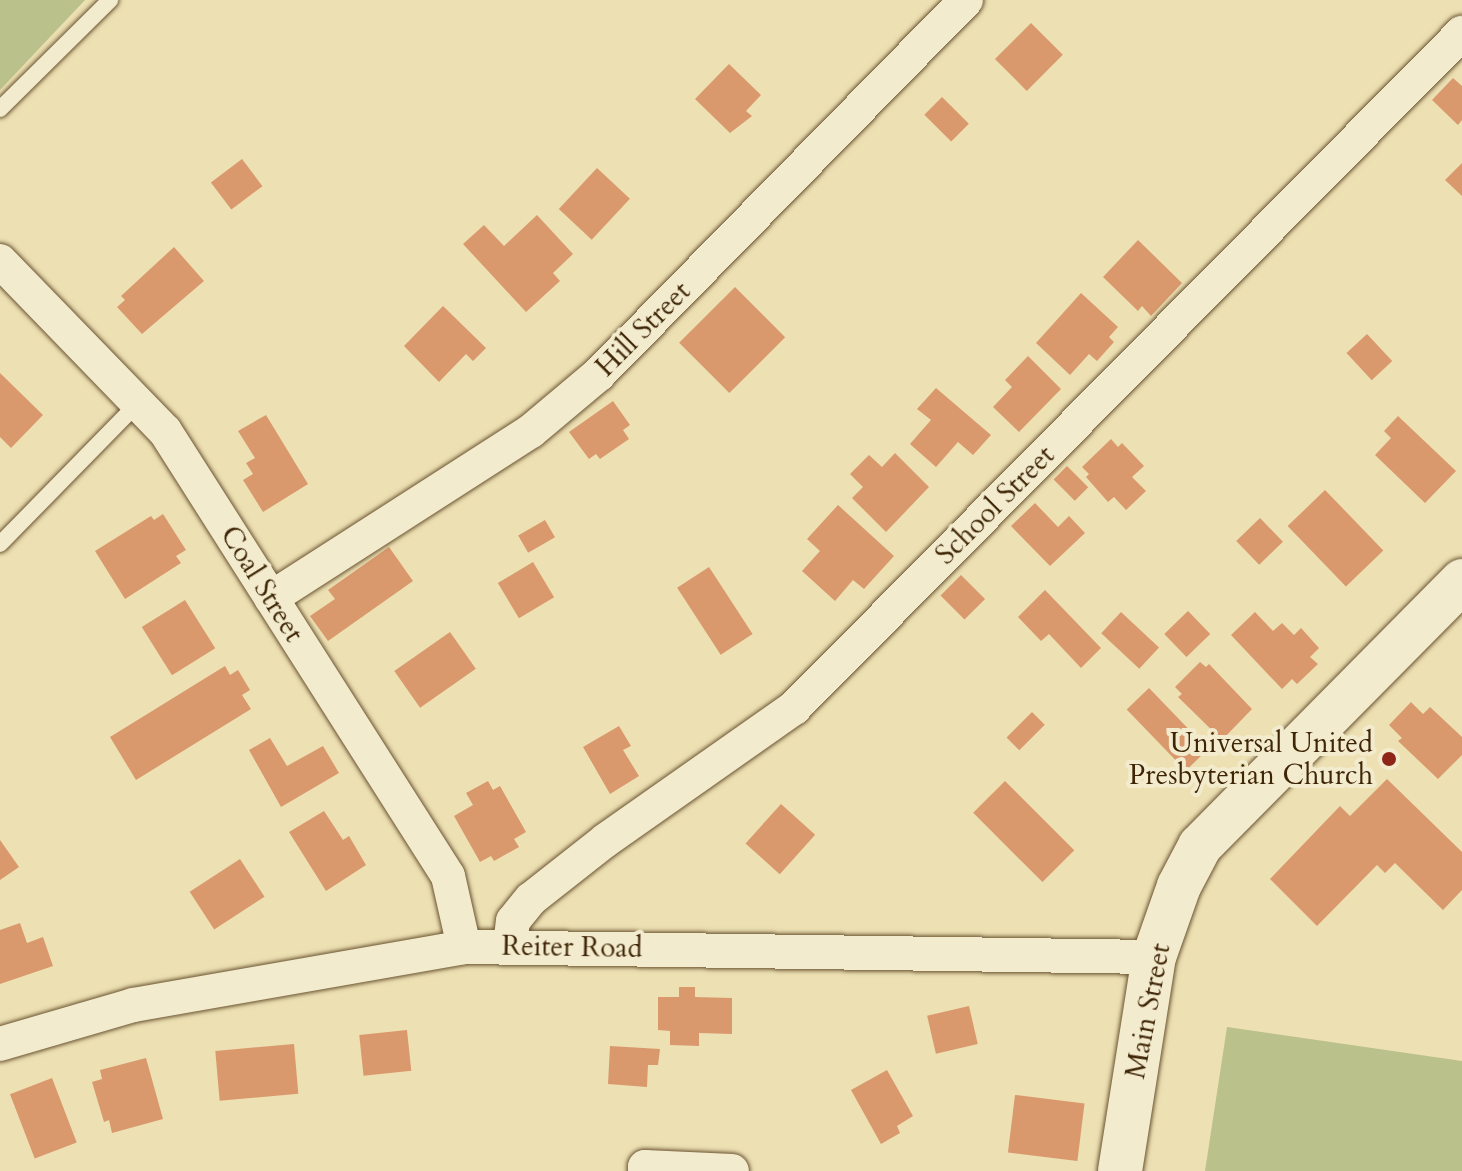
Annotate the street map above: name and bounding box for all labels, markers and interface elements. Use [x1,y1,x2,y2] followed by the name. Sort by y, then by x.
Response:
[589,275,697,383] street label: Hill Street
[929,439,1061,571] street label: School Street
[213,520,311,648] street label: Coal Street
[1129,726,1373,792] place label: Universal United Presbyterian Church
[1380,750,1398,768] marker: Universal United Presbyterian Church
[501,929,643,965] street label: Reiter Road
[1118,940,1178,1082] street label: Main Street

